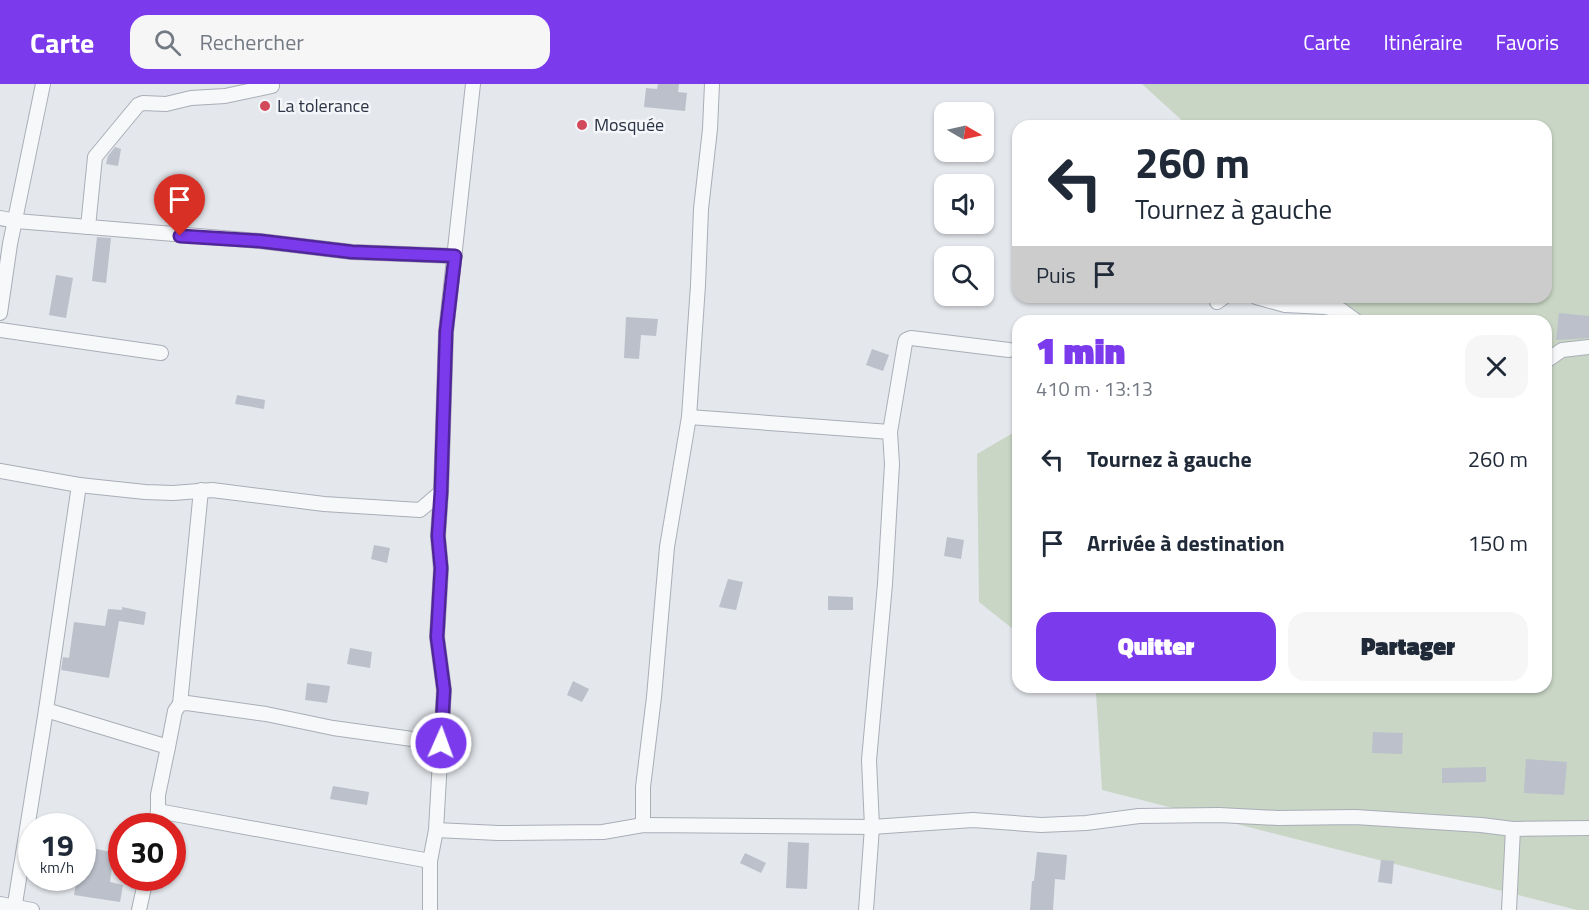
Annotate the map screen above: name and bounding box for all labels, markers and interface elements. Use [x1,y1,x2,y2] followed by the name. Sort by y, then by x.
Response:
[130,15,550,69] search box
[30,21,94,64] text: Carte
[199,25,304,59] text: Rechercher
[151,26,184,59] icon: search
[1303,26,1351,58] text: Carte
[1384,26,1463,58] text: Itinéraire
[1496,26,1559,58] text: Favoris
[277,92,369,119] place label: La tolerance
[258,99,272,113] marker: La tolerance
[934,102,994,162] north arrow
[934,102,994,306] map controls
[594,111,664,138] place label: Mosquée
[575,118,589,132] marker: Mosquée
[1135,130,1250,194] text: 260 m
[1036,144,1114,222] icon: left
[154,174,205,236] pin
[934,174,994,234] button: sound
[163,183,196,216] icon: arrive
[1135,188,1332,229] text: Tournez à gauche
[934,246,994,306] button: search
[1036,258,1076,292] text: Puis
[1088,258,1121,291] icon: arrive
[1036,323,1125,378] text: 1 min
[1465,335,1528,398] button: close
[1036,373,1153,404] text: 410 m · 13:13
[1087,442,1252,476] text: Tournez à gauche
[1468,442,1528,476] text: 260 m
[1036,443,1069,476] icon: left
[1087,526,1285,560] text: Arrivée à destination
[1468,526,1528,560] text: 150 m
[1036,527,1069,560] icon: arrive
[1036,612,1276,681] button: Quitter
[1288,612,1528,681] button: Partager
[409,711,473,775] position arrow
[108,813,186,891] speed limit sign: 30
[40,822,74,868] text: 19
[40,856,74,879] text: km/h

